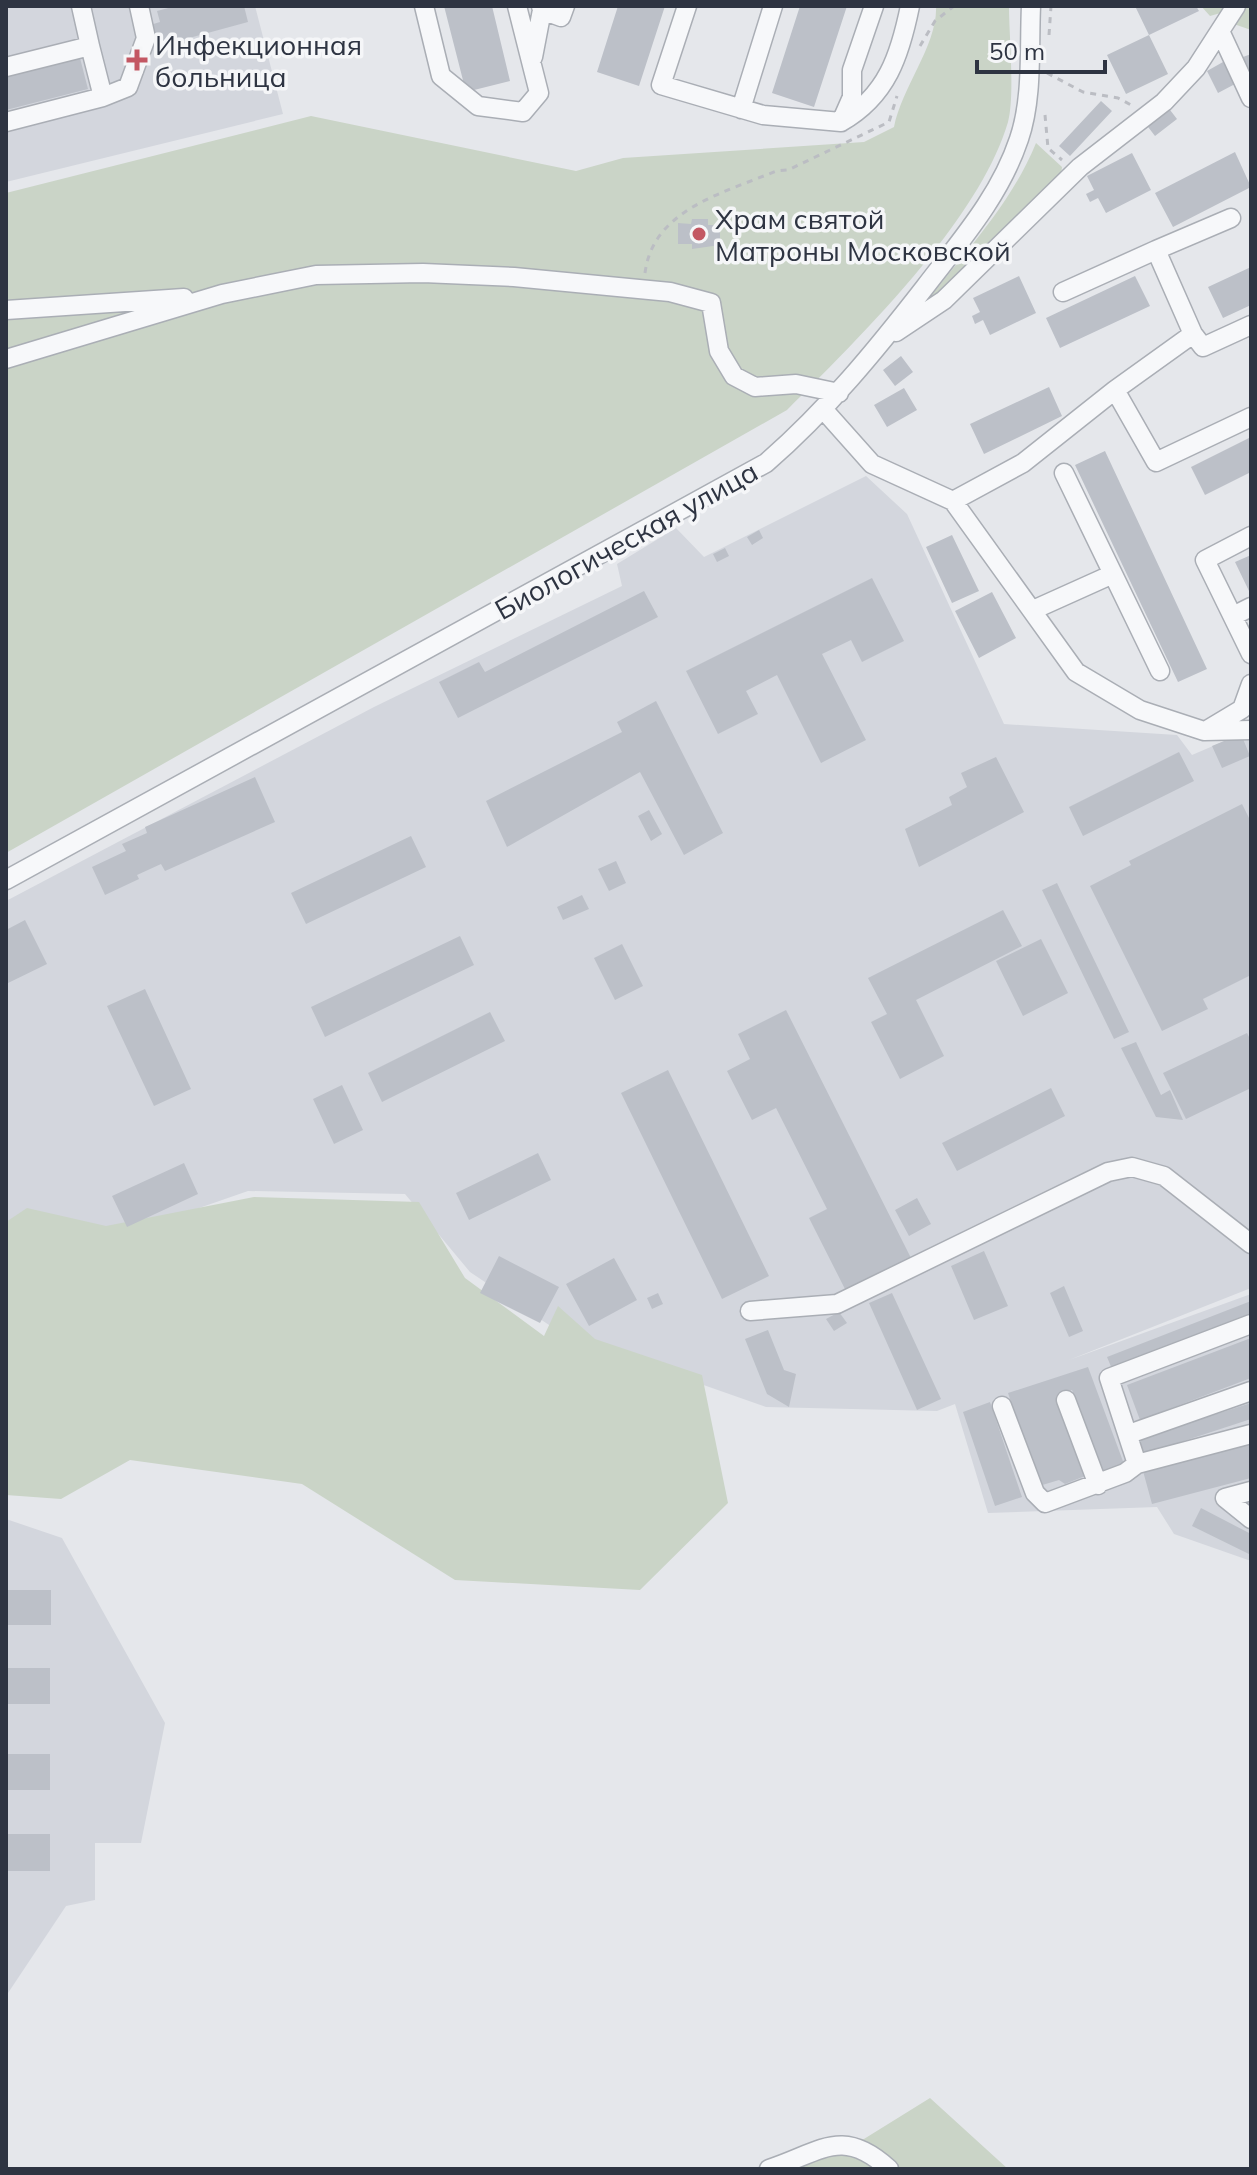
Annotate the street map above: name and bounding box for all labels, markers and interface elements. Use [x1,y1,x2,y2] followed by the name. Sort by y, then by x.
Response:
[977,24,1105,74] scale bar
[155,27,362,94] place label: Инфекционная больница
[989,36,1045,66] text: 50 m
[126,49,148,71] marker: Инфекционная больница
[715,201,1011,268] place label: Храм святой Матроны Московской
[690,225,708,243] marker: Храм святой Матроны Московской
[488,453,764,627] street label: Биологическая улица

